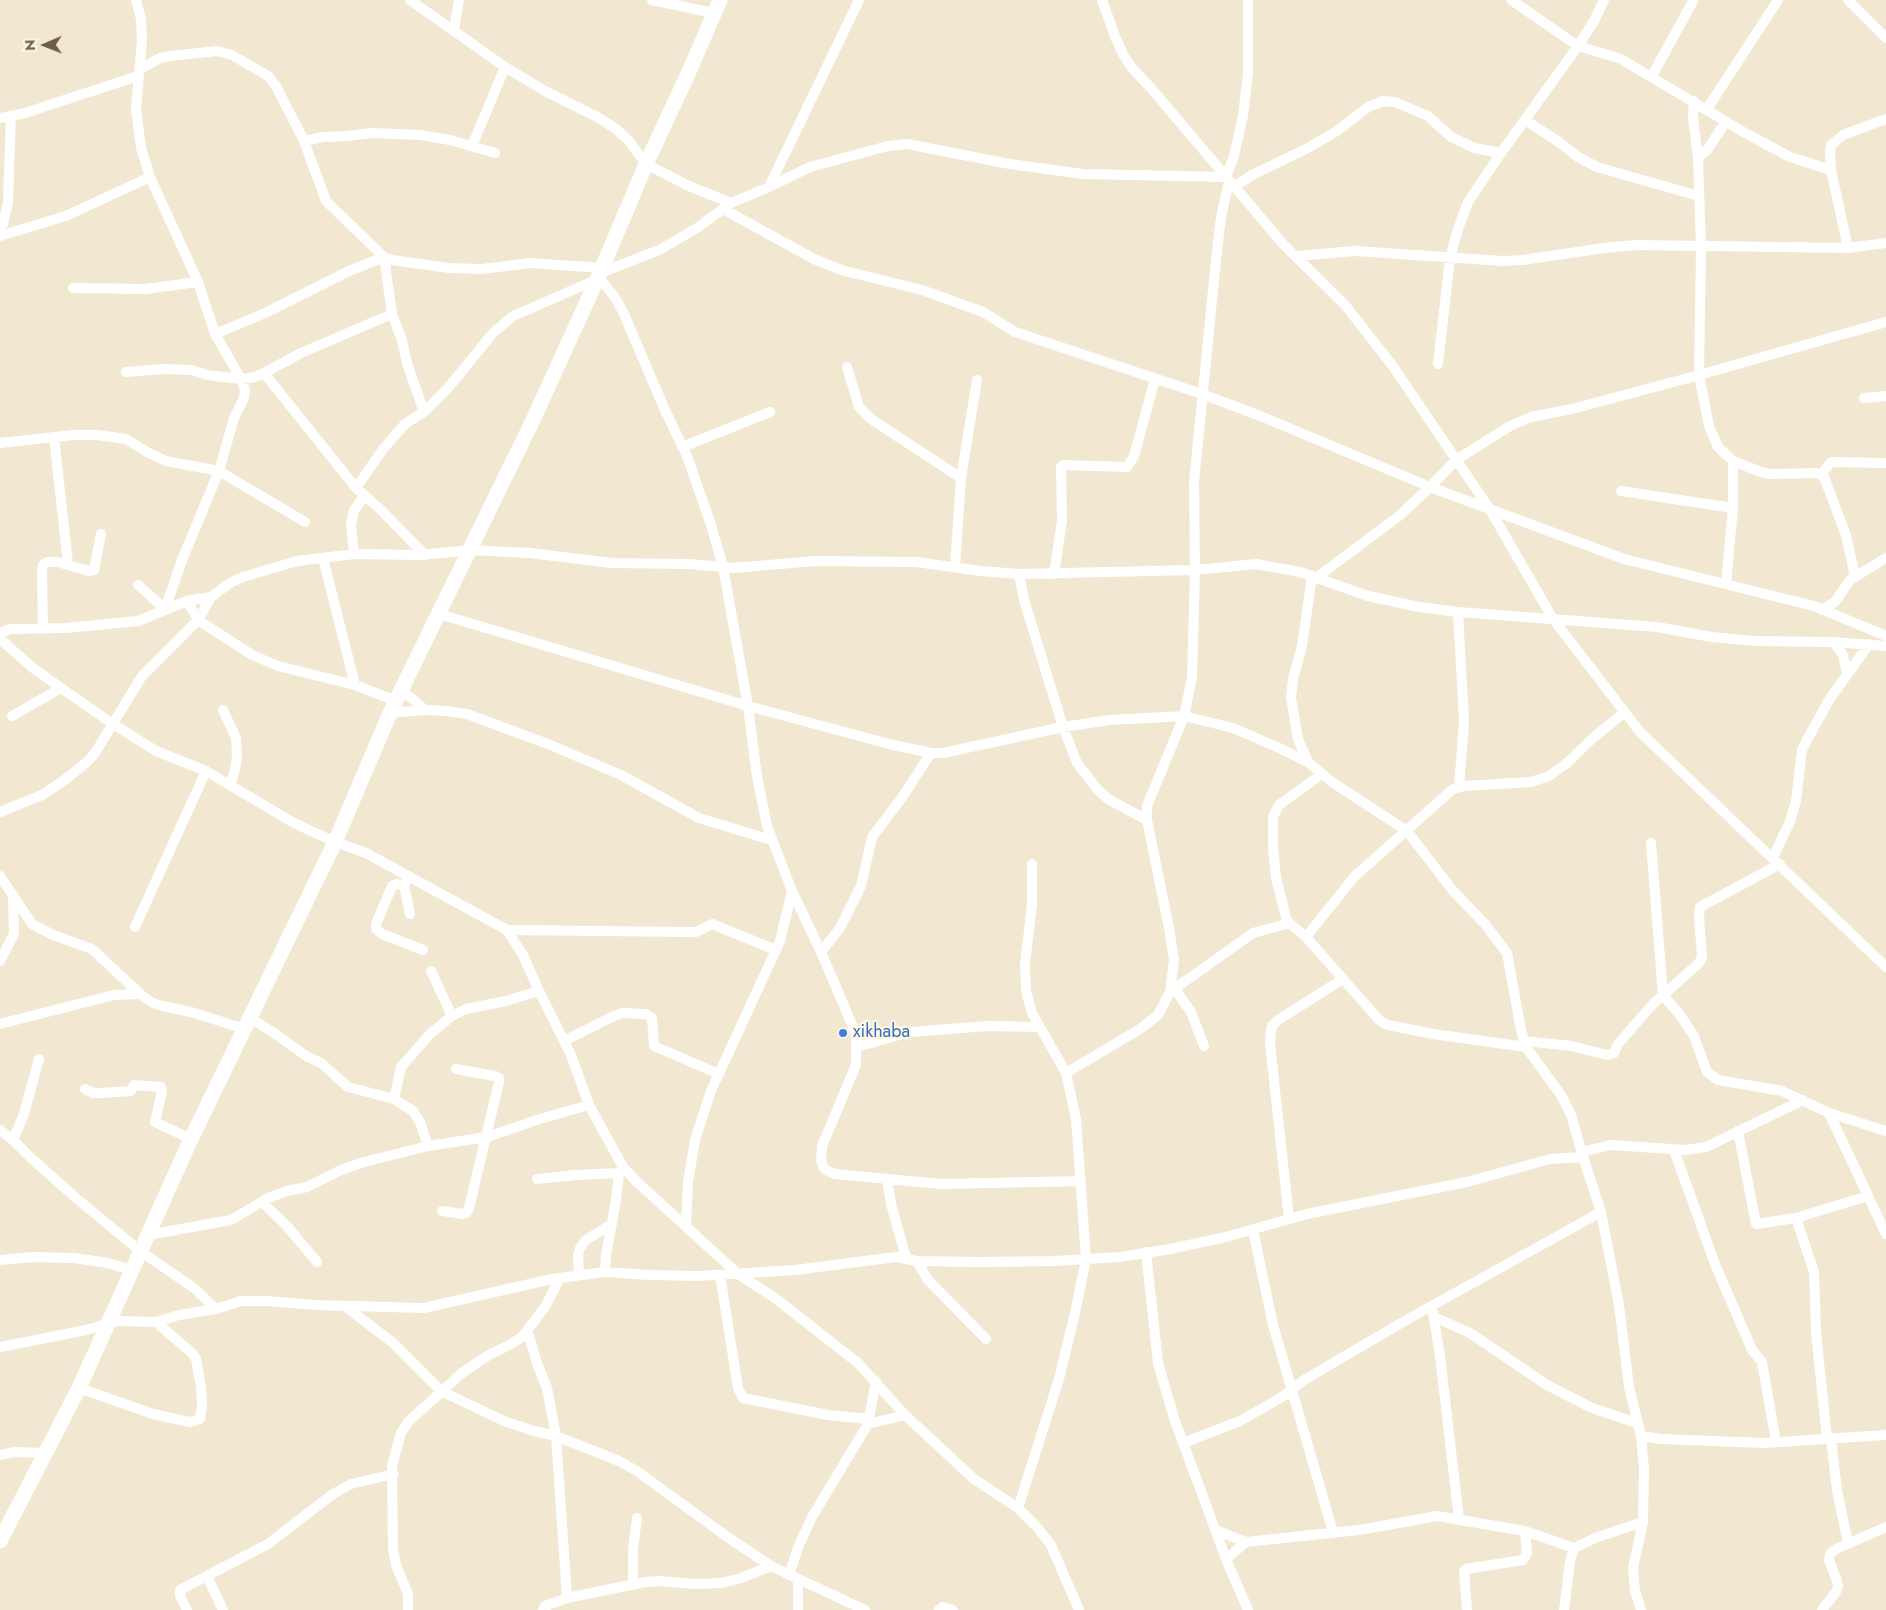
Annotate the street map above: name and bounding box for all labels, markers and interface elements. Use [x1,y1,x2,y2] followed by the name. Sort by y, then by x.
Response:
[20,20,70,70] north arrow
[20,40,40,51] text: N
[853,1022,910,1044] place label: xikhaba
[837,1027,849,1039] marker: xikhaba

